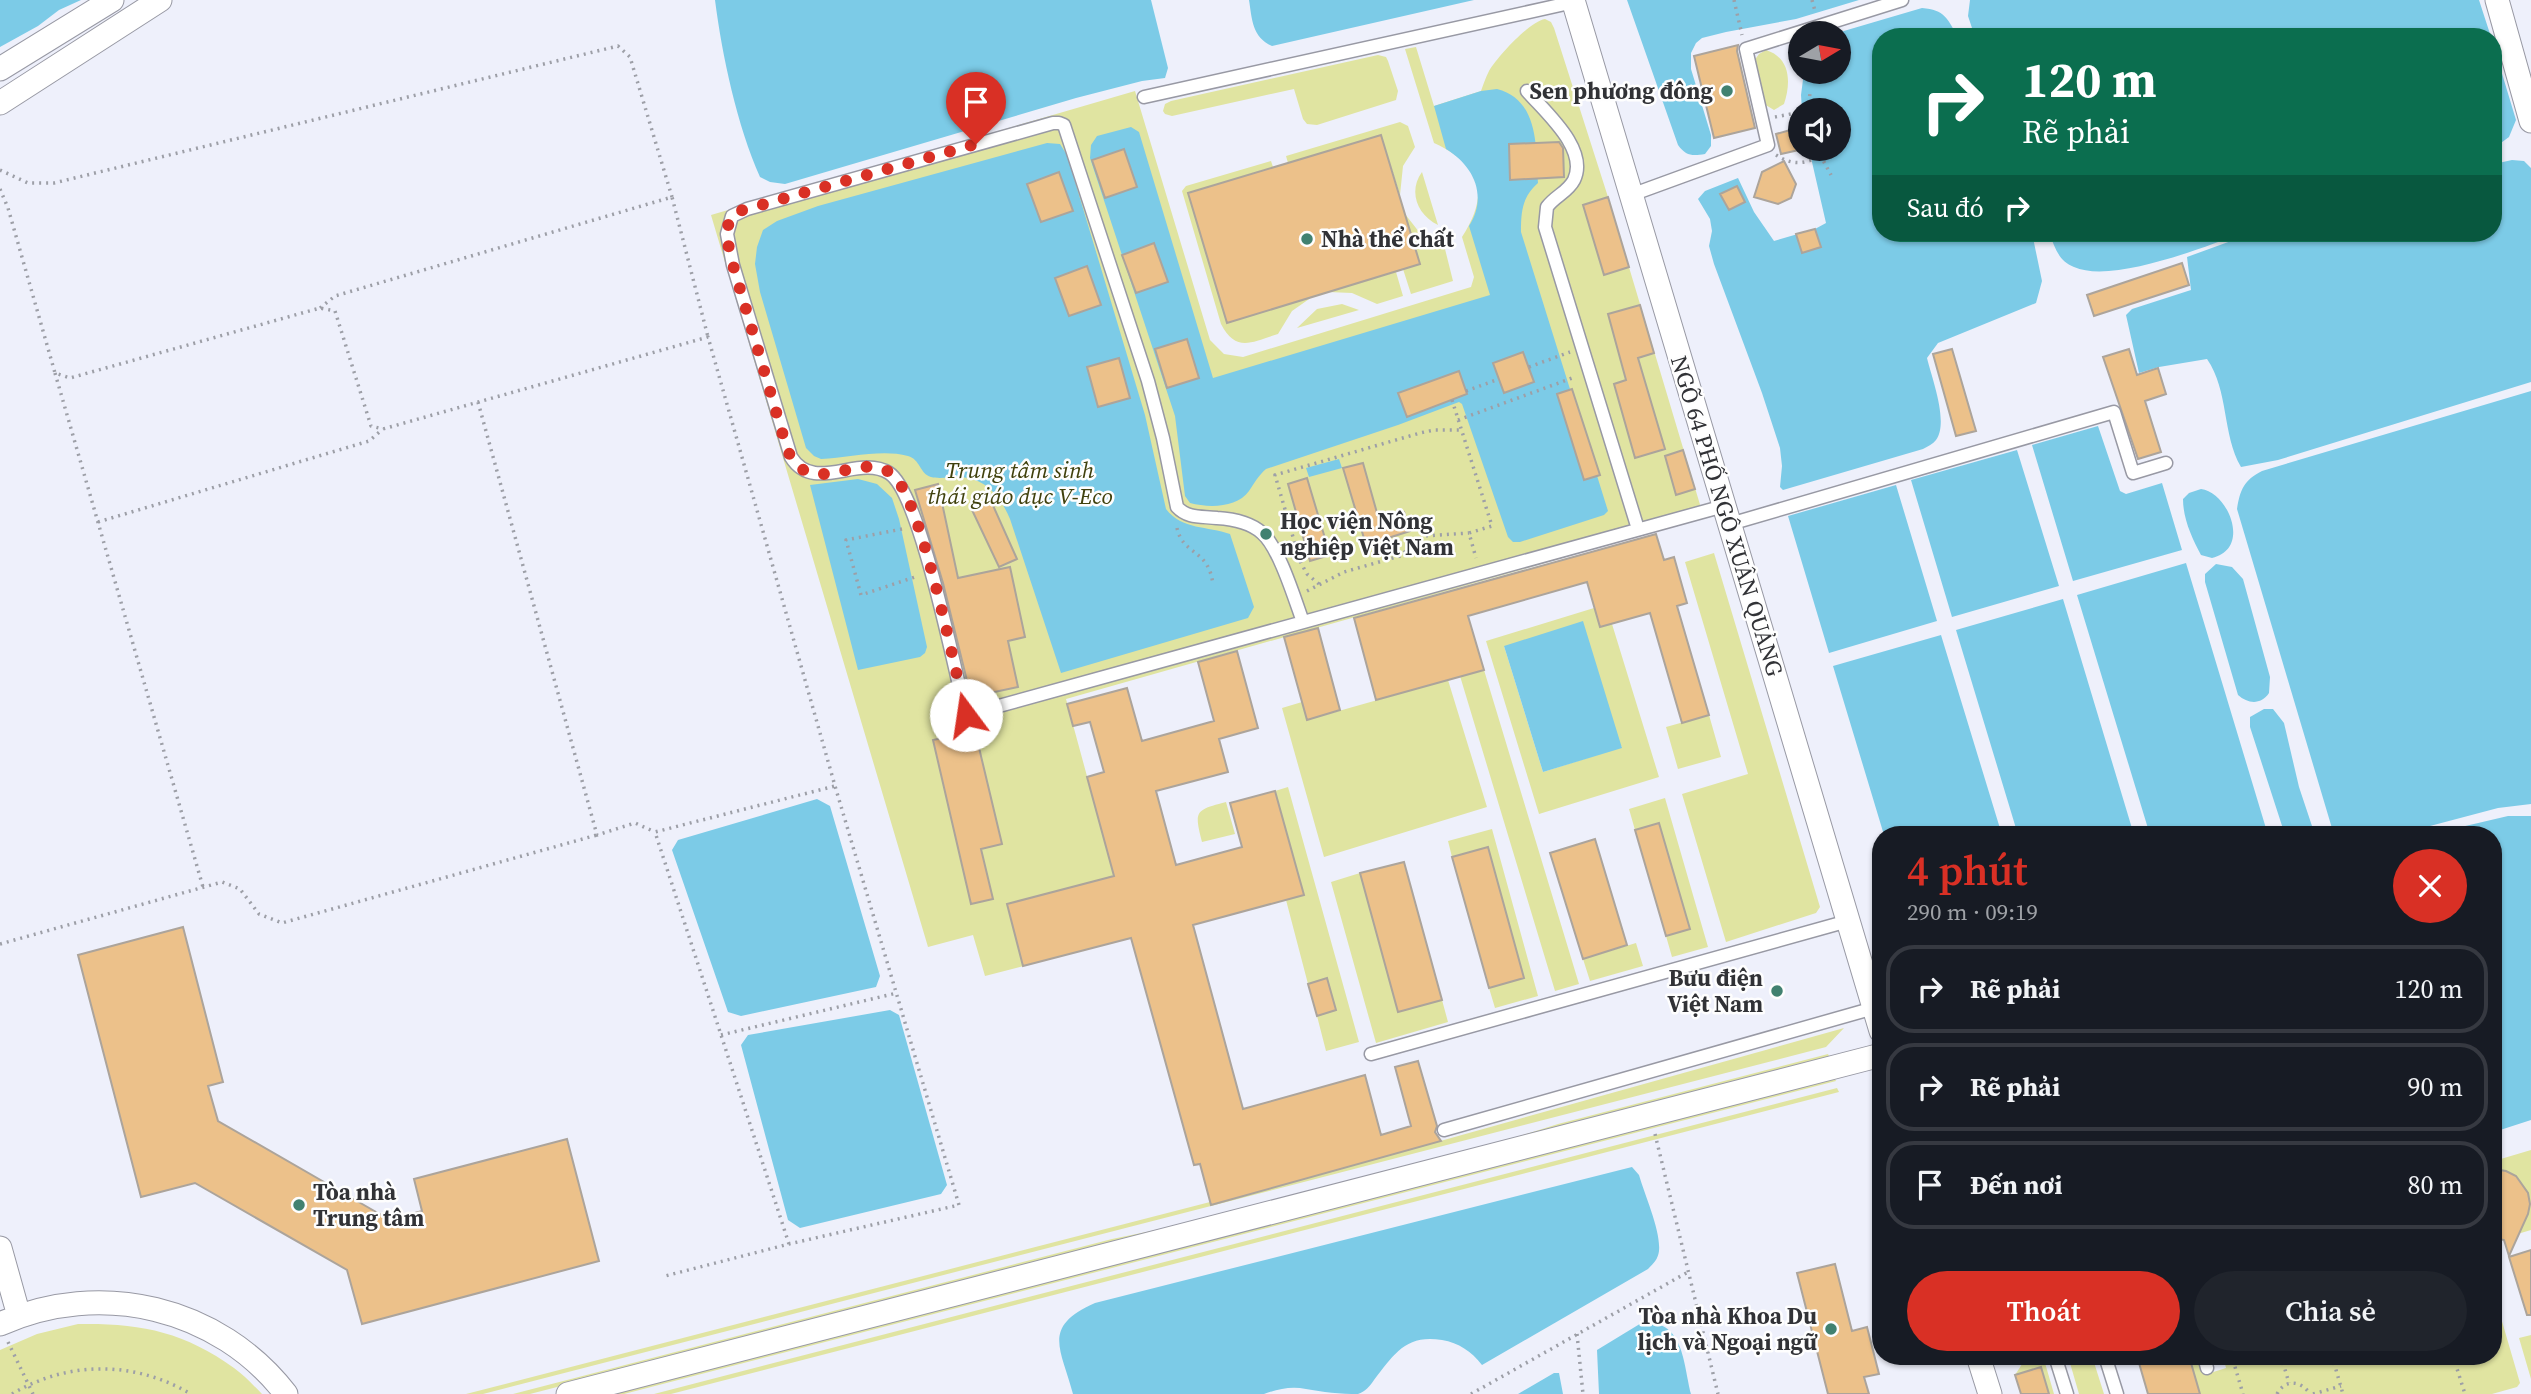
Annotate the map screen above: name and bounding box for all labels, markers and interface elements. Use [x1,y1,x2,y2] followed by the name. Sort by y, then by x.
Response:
[1788,21,1852,84] north arrow
[1788,21,1851,161] map controls
[2022,46,2157,113] text: 120 m
[1907,56,1998,147] icon: right
[946,72,1006,144] pin
[1530,75,1714,107] place label: Sen phương đông
[957,83,995,121] icon: arrive
[1719,83,1735,99] marker: Sen phương đông
[1788,98,1851,161] button: sound
[2022,110,2130,154] text: Rẽ phải
[1998,189,2036,227] icon: right
[1907,190,1984,226] text: Sau đó
[1321,223,1455,255] place label: Nhà thể chất
[1299,231,1315,247] marker: Nhà thể chất
[1663,352,1791,680] street label: NGÕ 64 PHỐ NGÔ XUÂN QUẢNG
[927,454,1113,512] park label: Trung tâm sinh thái giáo dục V-Eco
[1280,505,1454,563] place label: Học viện Nông nghiệp Việt Nam
[1258,526,1274,542] marker: Học viện Nông nghiệp Việt Nam
[929,678,1003,752] position arrow
[1907,841,2028,899] text: 4 phút
[2393,849,2467,923] button: close
[1907,896,2038,928] text: 290 m · 09:19
[1667,962,1763,1020] place label: Bưu điện Việt Nam
[1911,970,1949,1008] icon: right
[1970,971,2060,1007] text: Rẽ phải
[2395,971,2463,1007] text: 120 m
[1769,983,1785,999] marker: Bưu điện Việt Nam
[1911,1068,1949,1106] icon: right
[1970,1069,2060,1105] text: Rẽ phải
[2408,1069,2463,1105] text: 90 m
[1911,1166,1949,1204] icon: arrive
[1970,1167,2062,1203] text: Đến nơi
[2408,1167,2463,1203] text: 80 m
[313,1176,424,1234] place label: Tòa nhà Trung tâm
[291,1197,307,1213] marker: Tòa nhà Trung tâm
[1907,1271,2180,1351] button: Thoát
[2194,1271,2467,1351] button: Chia sẻ
[1637,1300,1818,1358] place label: Tòa nhà Khoa Du lịch và Ngoại ngữ
[1823,1321,1839,1337] marker: Tòa nhà Khoa Du lịch và Ngoại ngữ

